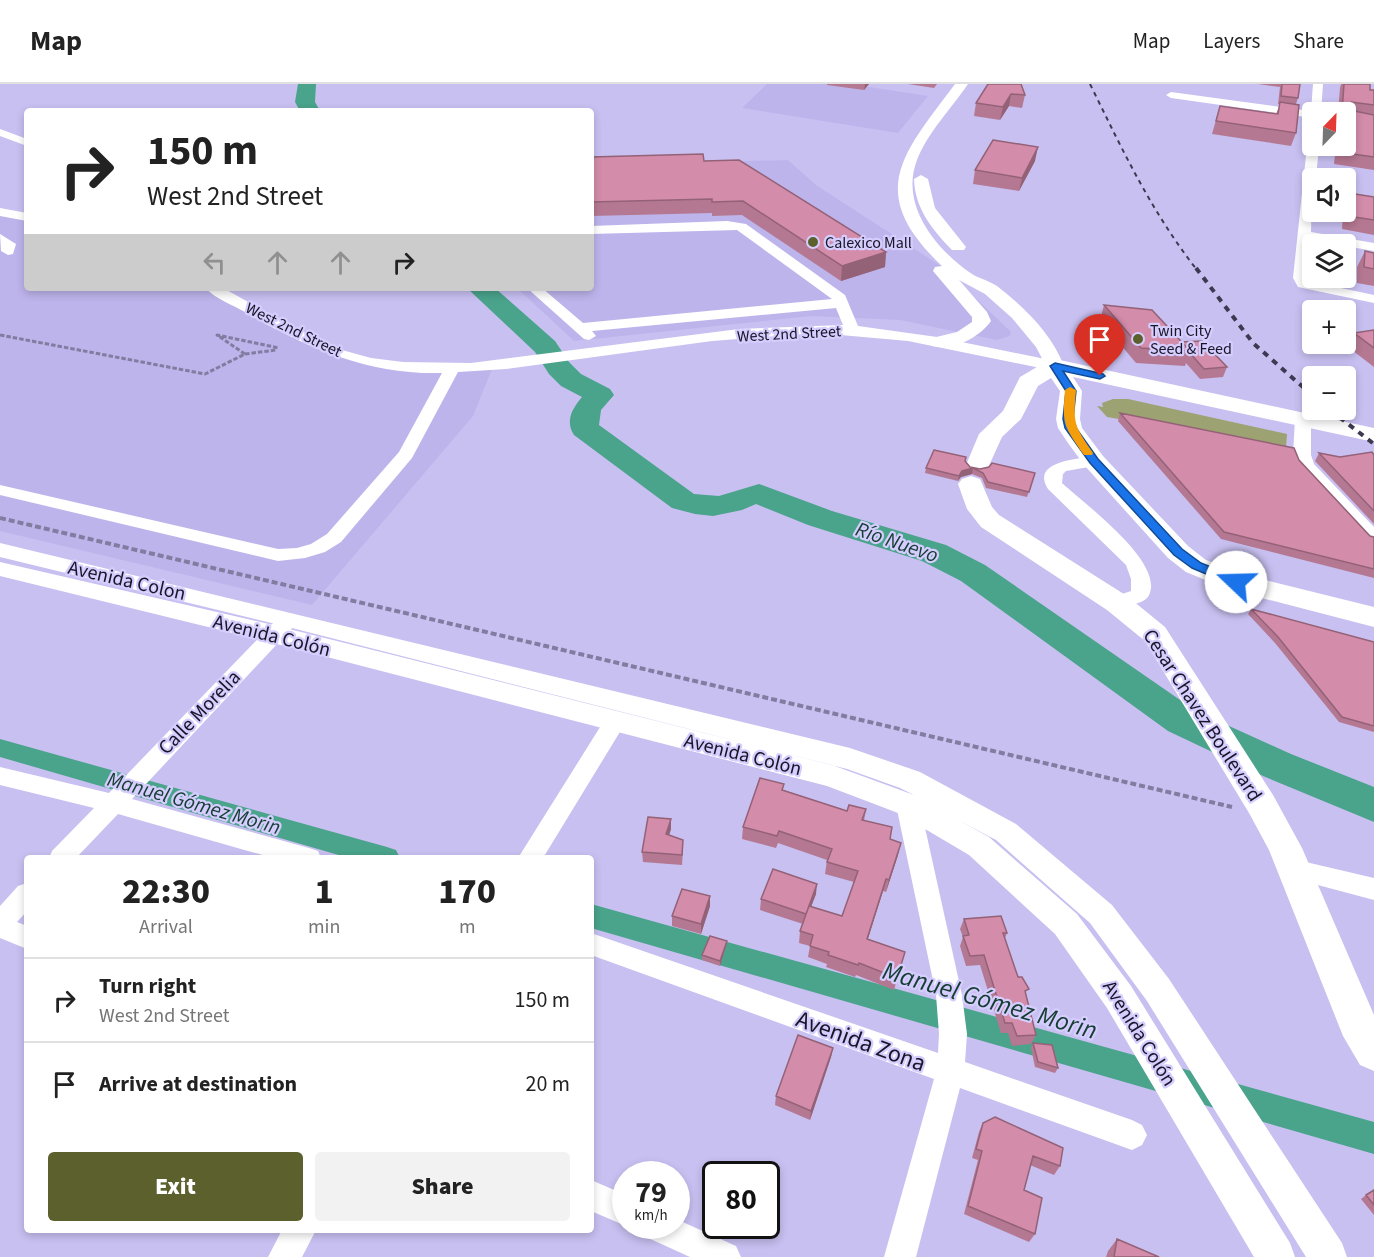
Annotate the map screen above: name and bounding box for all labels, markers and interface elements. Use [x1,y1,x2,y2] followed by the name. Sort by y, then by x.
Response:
[30,21,82,61] text: Map
[1133,26,1170,56] text: Map
[1203,26,1260,56] text: Layers
[1293,26,1344,56] text: Share
[1302,102,1356,156] north arrow
[1302,102,1356,420] map controls
[147,121,258,181] text: 150 m
[48,132,126,210] icon: right
[1302,168,1356,222] button: sound
[147,177,323,216] text: West 2nd Street
[825,232,912,254] place label: Calexico Mall
[1302,234,1356,288] button: layers
[806,235,820,249] marker: Calexico Mall
[198,246,231,279] icon: left
[261,246,294,279] icon: ahead
[324,246,357,279] icon: ahead
[387,246,420,279] icon: right
[242,297,346,363] street label: West 2nd Street
[1302,300,1356,354] button: +
[1074,314,1125,376] pin
[736,320,842,348] street label: West 2nd Street
[1150,320,1232,360] place label: Twin City Seed & Feed
[1083,323,1116,356] icon: arrive
[1131,332,1145,346] marker: Twin City Seed & Feed
[1302,366,1356,420] button: −
[852,514,942,570] water label: Río Nuevo
[1204,550,1268,614] position arrow
[65,554,188,608] street label: Avenida Colon
[210,608,333,664] street label: Avenida Colón
[1136,624,1268,807] street label: Cesar Chavez Boulevard
[152,664,247,761] street label: Calle Morelia
[681,727,804,783] street label: Avenida Colón
[104,764,284,842] water label: Manuel Gómez Morin
[122,866,210,917] text: 22:30
[315,866,334,917] text: 1
[438,866,496,917] text: 170
[139,913,193,941] text: Arrival
[308,913,340,941] text: min
[459,913,475,941] text: m
[878,952,1102,1049] water label: Manuel Gómez Morin
[99,970,196,1002] text: Turn right
[1095,975,1183,1092] street label: Avenida Colón
[48,984,81,1017] icon: right
[515,984,570,1016] text: 150 m
[99,1002,229,1030] text: West 2nd Street
[791,1002,931,1081] street label: Avenida Zona
[48,1068,81,1101] icon: arrive
[99,1068,297,1100] text: Arrive at destination
[525,1068,570,1100] text: 20 m
[48,1152,303,1221] button: Exit
[315,1152,570,1221] button: Share
[702,1161,780,1239] speed limit sign: 80
[635,1171,667,1214] text: 79
[634,1205,668,1226] text: km/h

